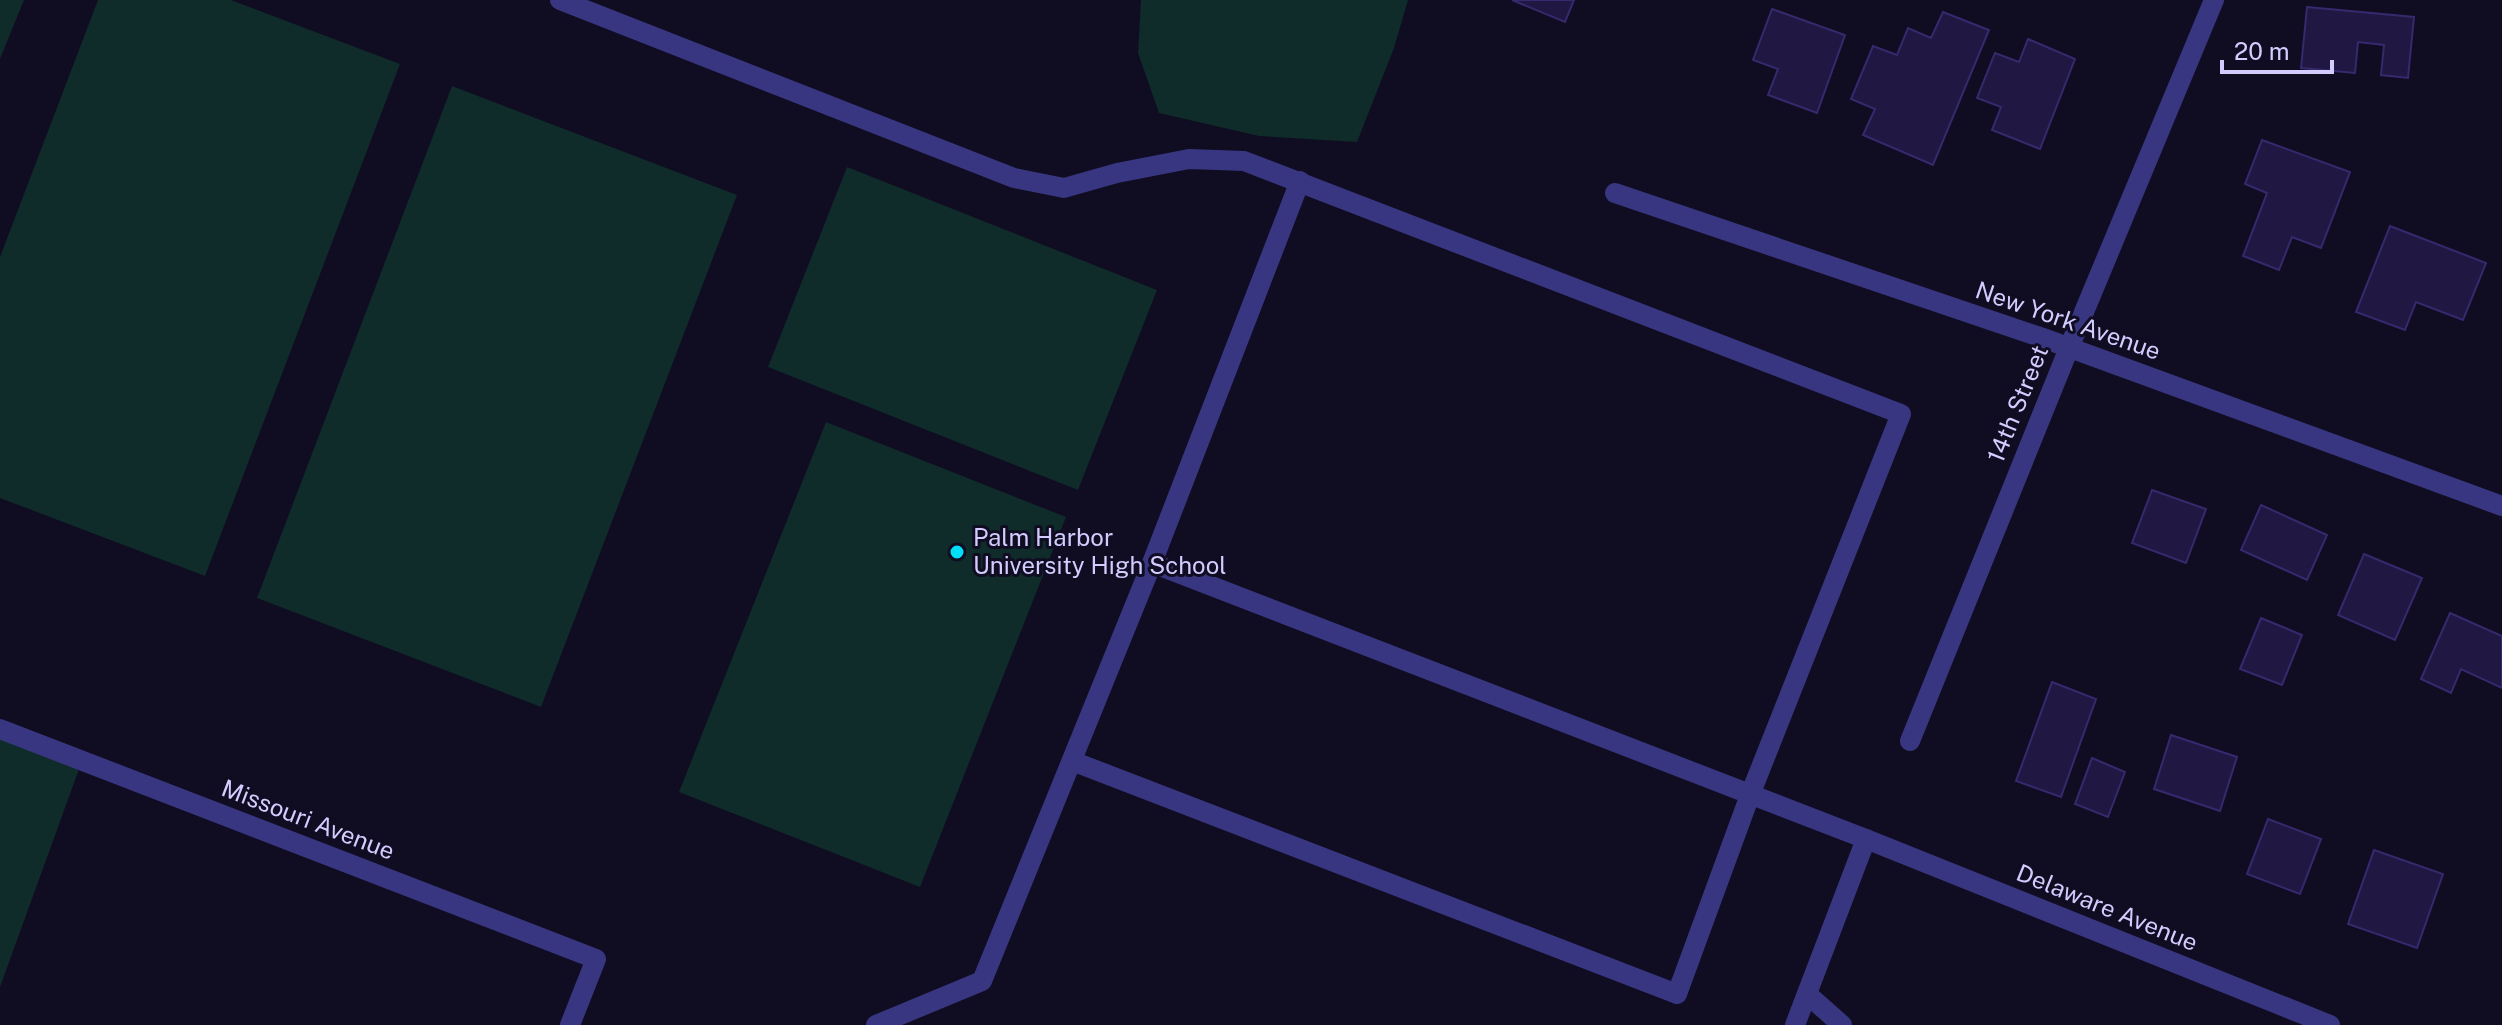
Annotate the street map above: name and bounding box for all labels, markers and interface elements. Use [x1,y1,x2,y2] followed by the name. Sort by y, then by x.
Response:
[2222,24,2332,74] scale bar
[2234,37,2290,65] text: 20 m
[1972,275,2164,365] street label: New York Avenue
[1981,341,2053,466] street label: 14th Street
[973,523,1226,579] place label: Palm Harbor University High School
[948,543,966,561] marker: Palm Harbor University High School
[218,773,399,865] street label: Missouri Avenue
[2013,858,2202,956] street label: Delaware Avenue

